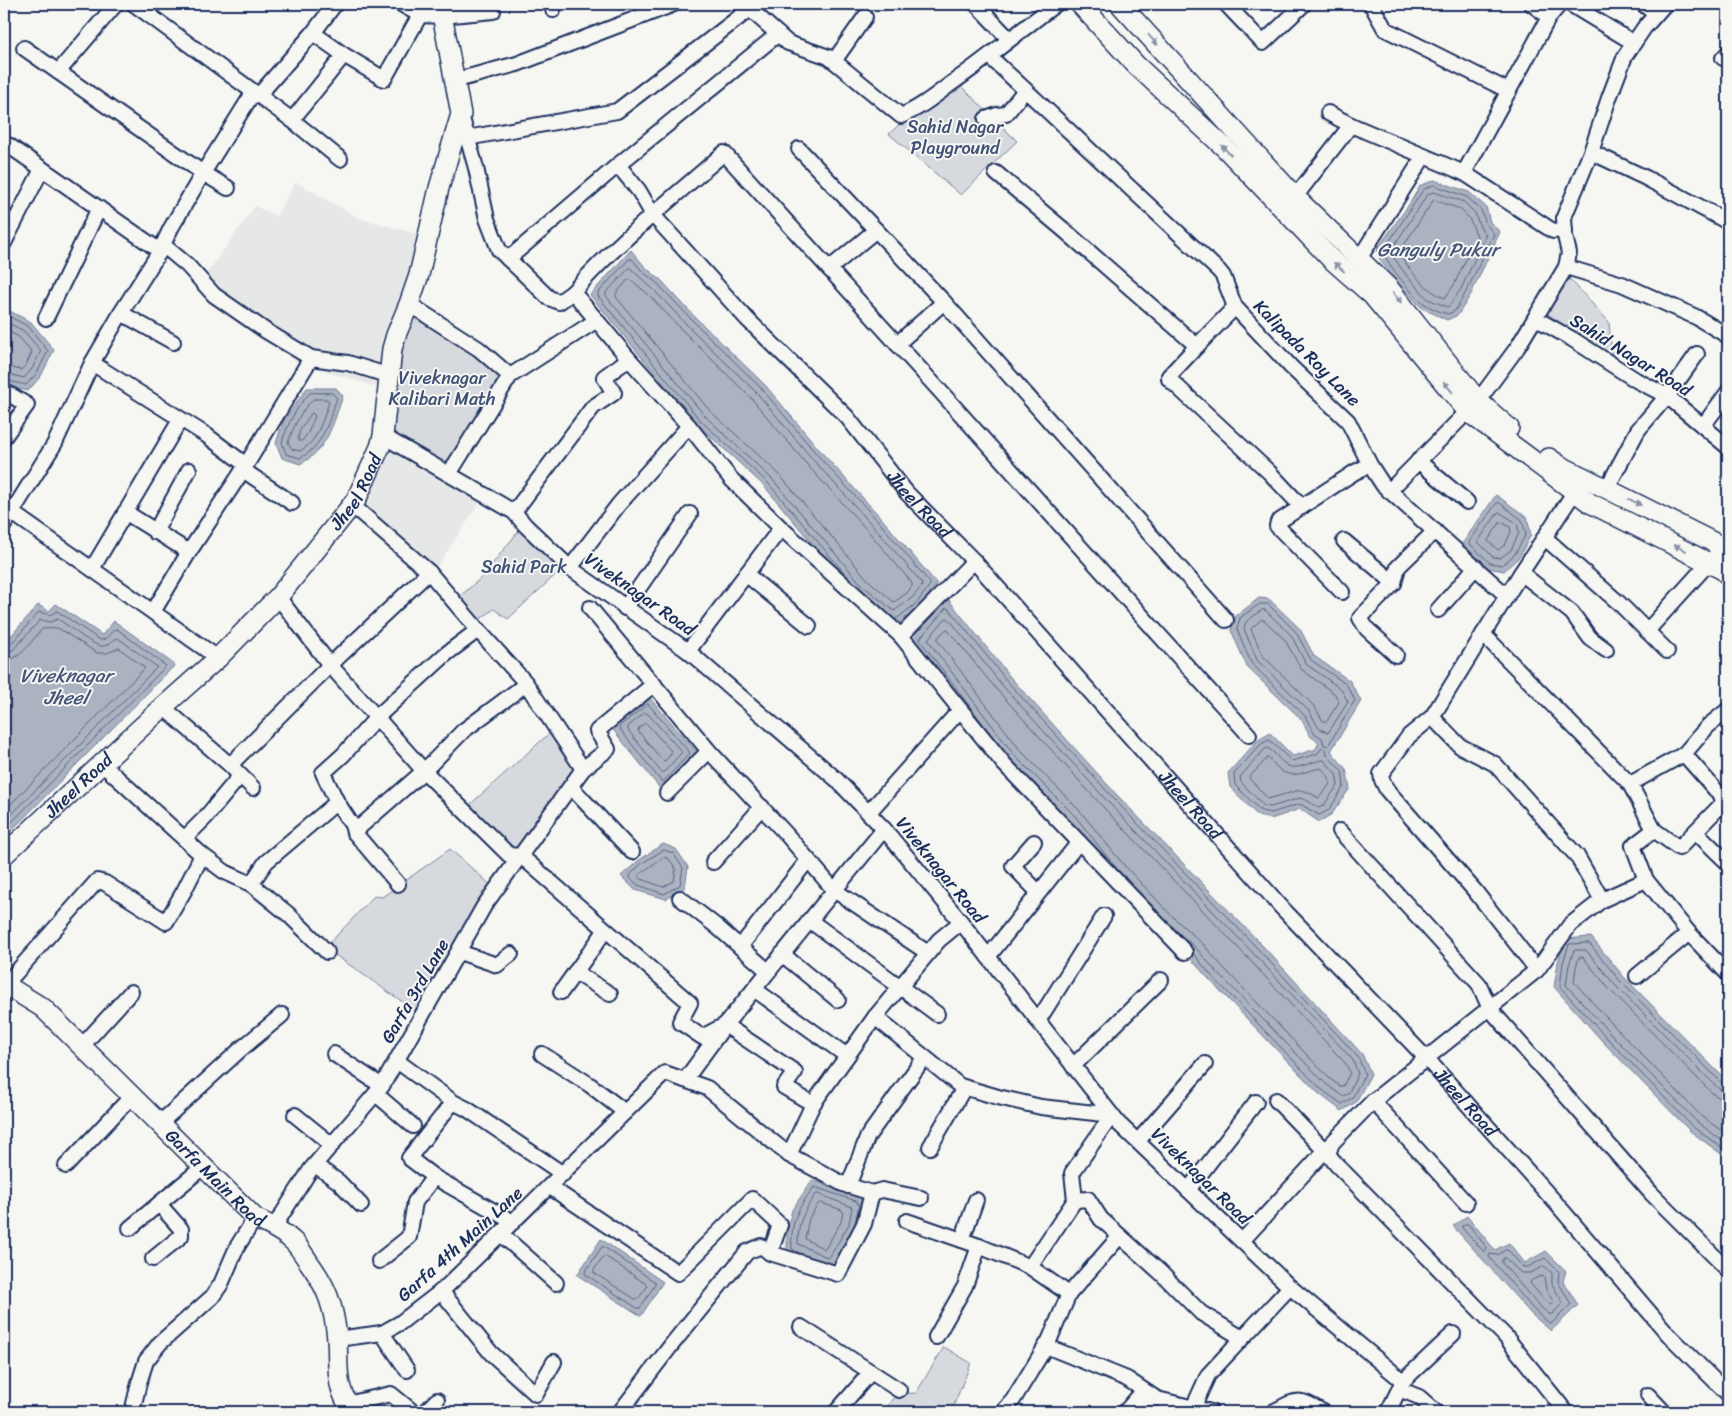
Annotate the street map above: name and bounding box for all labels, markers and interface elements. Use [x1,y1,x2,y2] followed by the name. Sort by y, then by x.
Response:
[1147,33,1159,45] one-way arrow
[907,111,1005,164] park label: Sahid Nagar Playground
[1220,144,1232,156] one-way arrow
[1377,233,1502,266] water label: Ganguly Pukur
[1333,261,1346,272] one-way arrow
[1245,291,1369,415] street label: Kalipada Roy Lane
[1391,291,1402,304] one-way arrow
[1564,305,1700,406] street label: Sahid Nagar Road
[389,362,495,415] park label: Viveknagar Kalibari Math
[1442,381,1453,394] one-way arrow
[321,447,392,538] street label: Jheel Road
[878,462,961,547] street label: Jheel Road
[1628,498,1643,506] one-way arrow
[577,543,704,645] street label: Viveknagar Road
[1673,544,1687,552] one-way arrow
[481,551,567,583] park label: Sahid Park
[20,659,115,714] water label: Viveknagar Jheel
[36,744,122,827] street label: Jheel Road
[1150,762,1232,848] street label: Jheel Road
[888,809,995,932] street label: Viveknagar Road
[372,932,458,1050] street label: Garfa 3rd Lane
[1425,1059,1507,1146] street label: Jheel Road
[1143,1119,1260,1234] street label: Viveknagar Road
[157,1121,272,1237] street label: Garfa Main Road
[389,1178,531,1310] street label: Garfa 4th Main Lane

